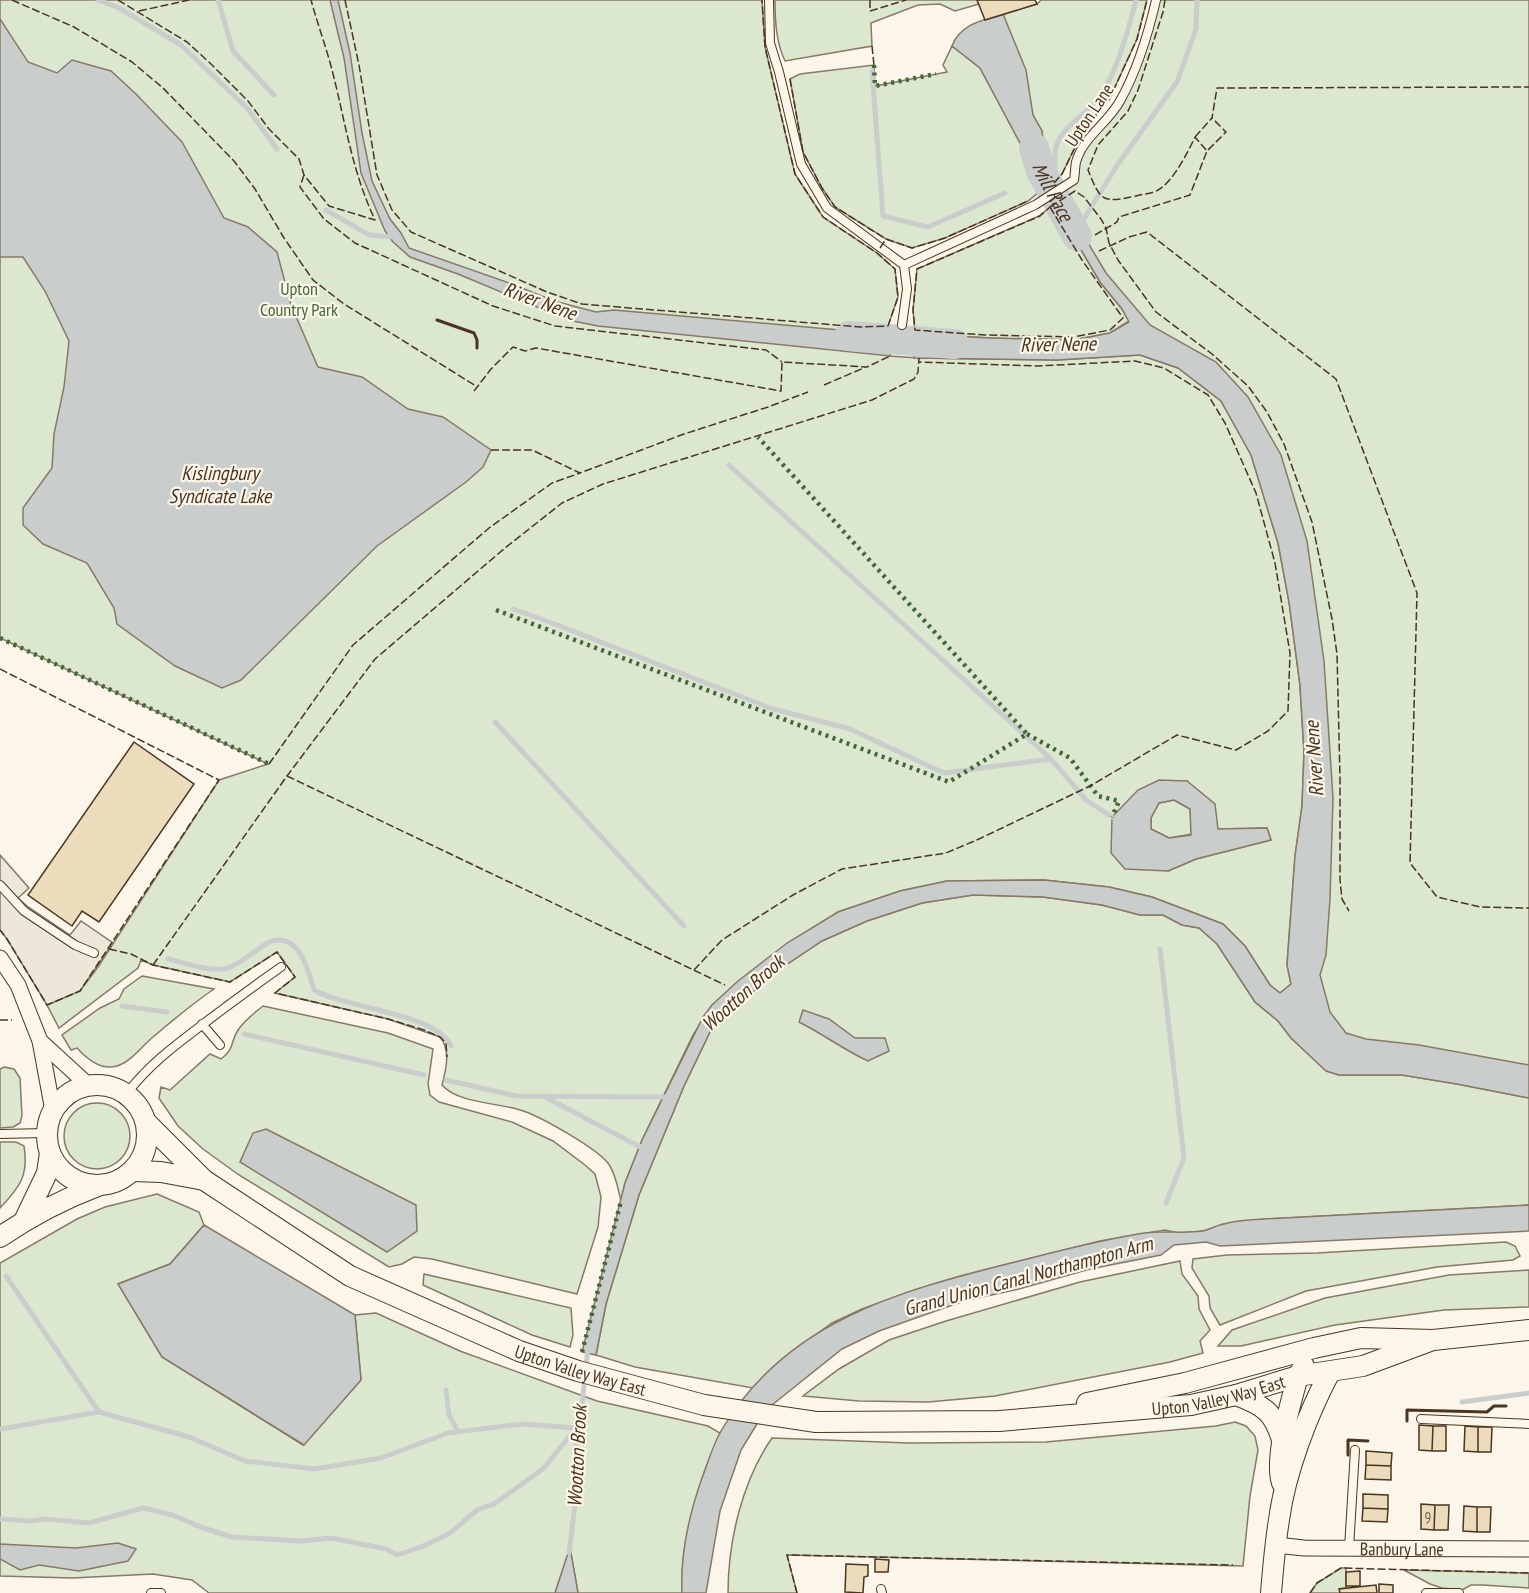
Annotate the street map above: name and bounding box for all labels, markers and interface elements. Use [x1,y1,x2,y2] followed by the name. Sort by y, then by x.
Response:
[1060,79,1118,151] street label: Upton Lane
[1026,160,1080,227] water label: Mill Race
[500,276,582,327] water label: River Nene
[260,277,338,321] park label: Upton Country Park
[1020,330,1098,358] water label: River Nene
[169,460,273,509] water label: Kislingbury Syndicate Lake
[1298,719,1330,798] water label: River Nene
[696,948,791,1037] water label: Wootton Brook
[901,1230,1156,1322] water label: Grand Union Canal Northampton Arm
[512,1339,649,1400] street label: Upton Valley Way East
[1151,1369,1288,1420] street label: Upton Valley Way East
[561,1402,593,1508] water label: Wootton Brook
[1425,1508,1431,1527] house number: 9
[1360,1537,1444,1560] street label: Banbury Lane

